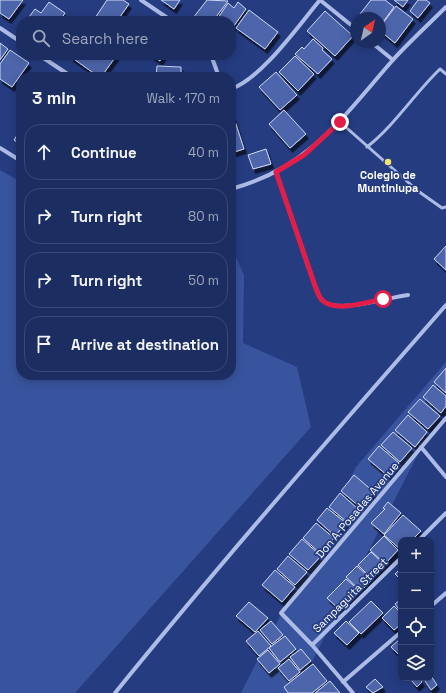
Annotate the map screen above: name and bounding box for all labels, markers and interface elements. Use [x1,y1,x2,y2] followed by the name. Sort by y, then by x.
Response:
[350,12,386,48] north arrow
[16,16,236,60] search box
[30,27,52,49] icon: search
[62,29,148,48] text: Search here
[32,87,76,109] text: 3 min
[146,90,220,107] text: Walk · 170 m
[331,113,349,131] route end
[33,141,55,163] icon: ahead
[71,143,137,162] text: Continue
[188,144,219,161] text: 40 m
[383,157,393,167] marker: Colegio de Muntinlupa
[358,168,419,195] place label: Colegio de Muntinlupa
[33,205,55,227] icon: right
[71,207,142,226] text: Turn right
[188,208,219,225] text: 80 m
[33,269,55,291] icon: right
[71,271,142,290] text: Turn right
[188,272,219,289] text: 50 m
[374,290,392,308] route start
[33,333,55,355] icon: arrive
[71,335,219,354] text: Arrive at destination
[313,459,401,561] street label: Don A. Posadas Avenue
[398,537,434,681] map controls
[398,537,434,573] button: +
[310,555,390,635] street label: Sampaguita Street
[398,573,434,609] button: −
[398,609,434,645] button: locate
[398,645,434,681] button: layers

